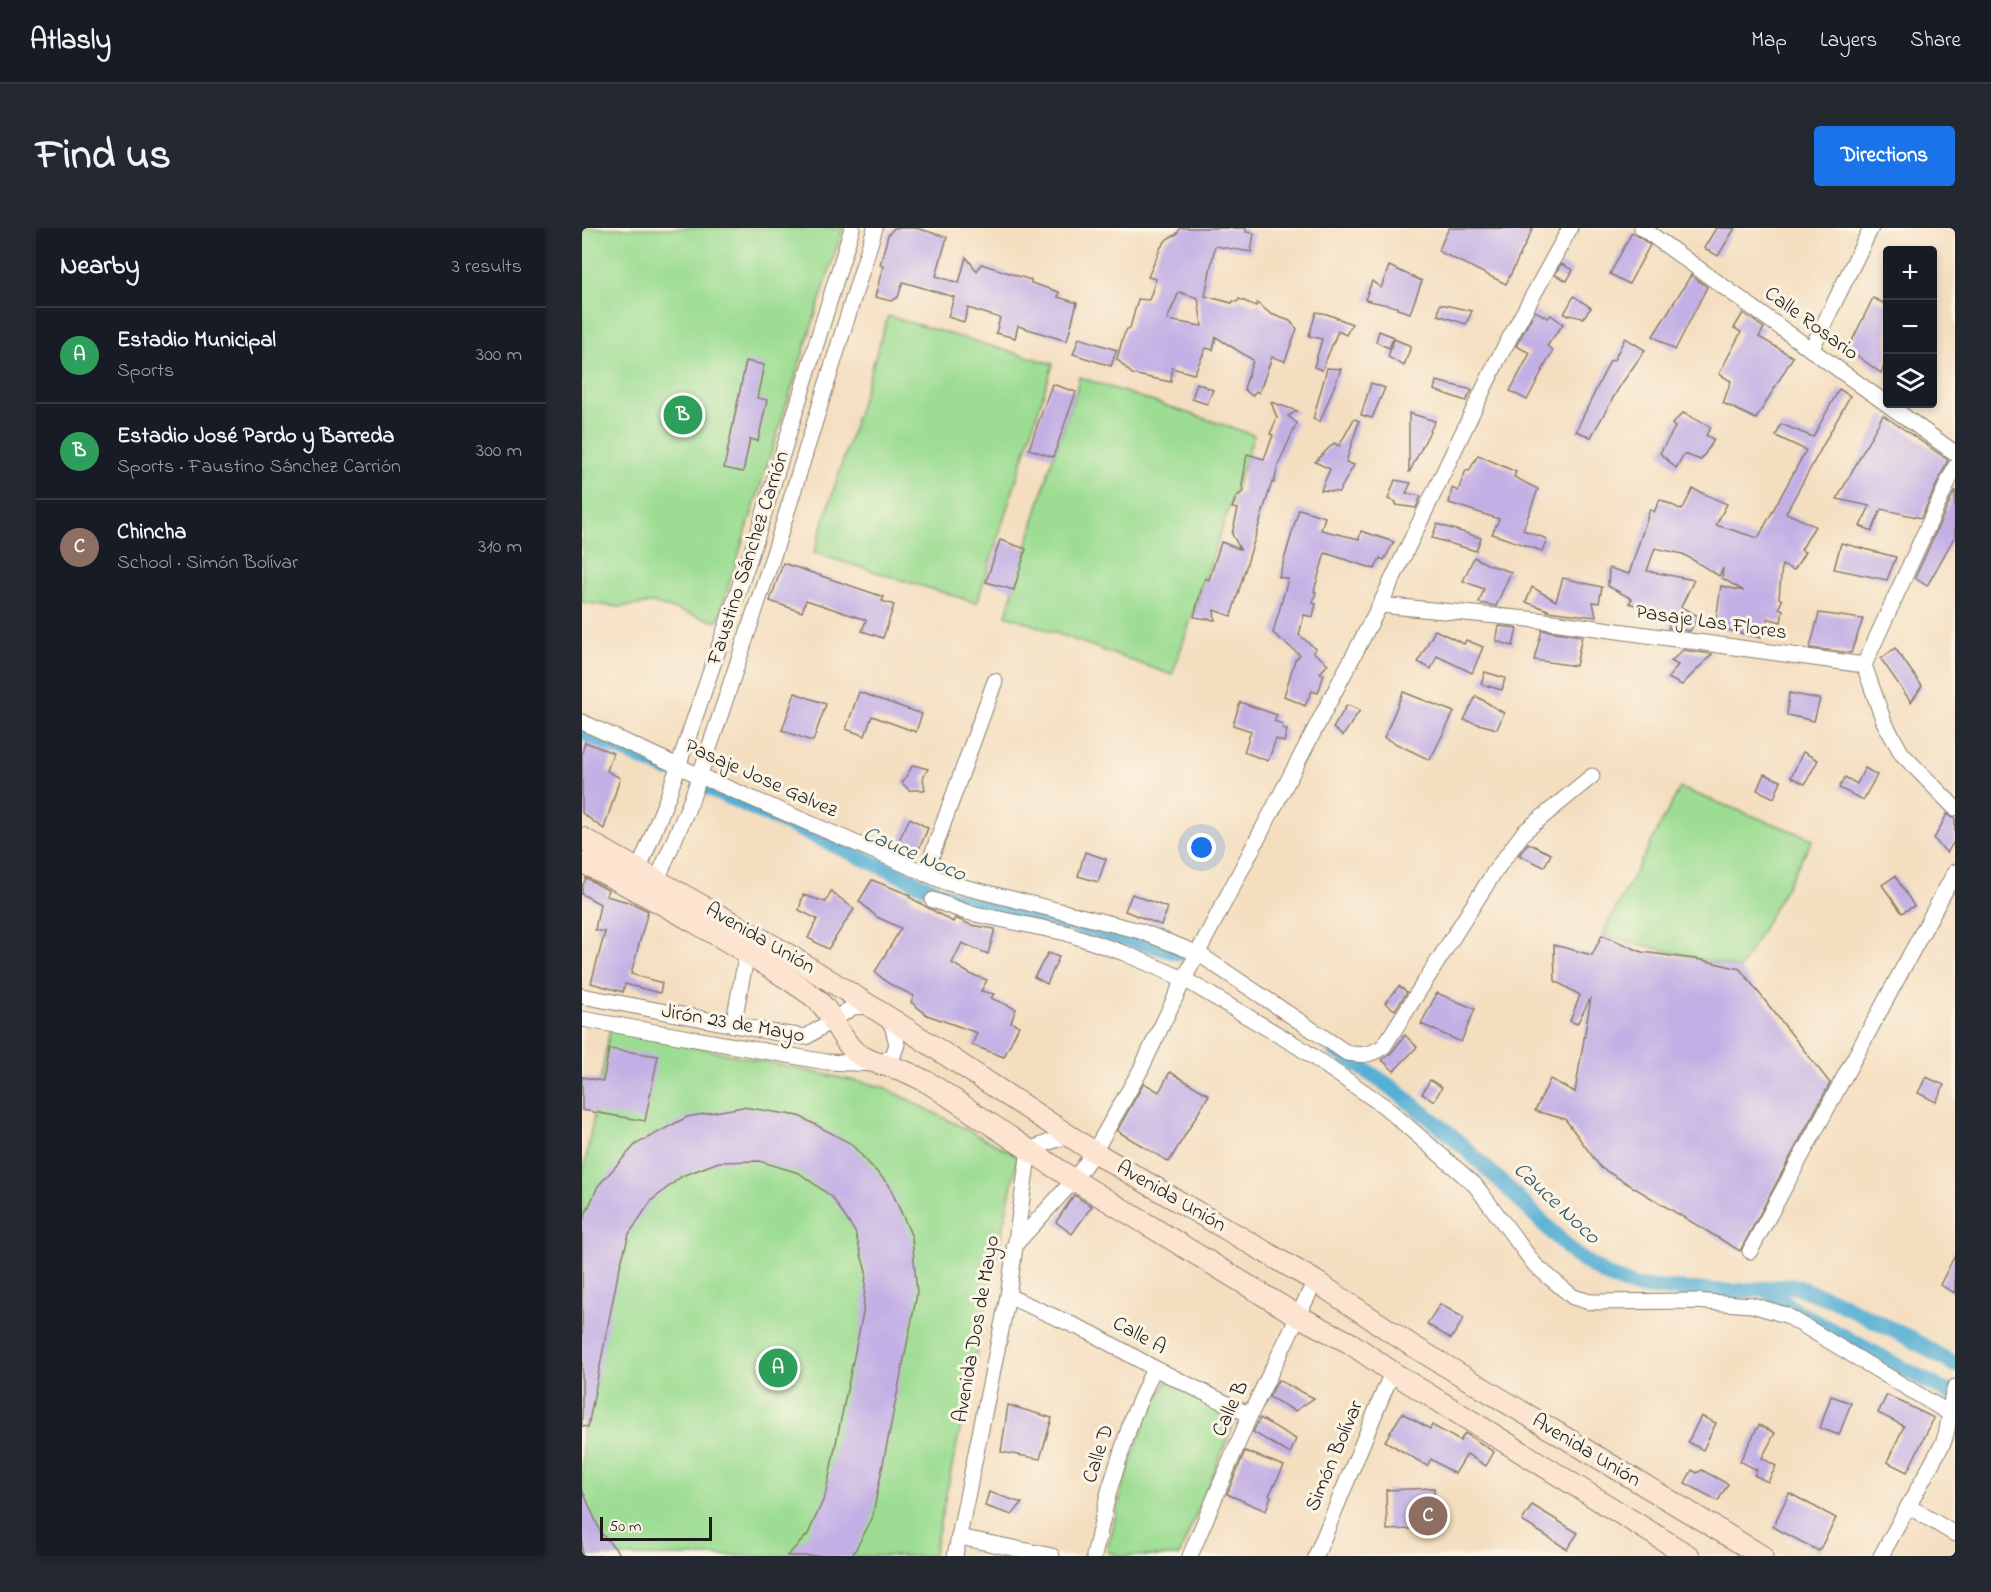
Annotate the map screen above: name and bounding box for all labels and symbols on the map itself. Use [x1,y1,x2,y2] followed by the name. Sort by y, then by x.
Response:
[1758,279,1865,369] street label: Calle Rosario
[664,392,702,438] pin: B
[700,447,798,670] street label: Faustino Sánchez Carrión
[1633,598,1789,648] street label: Pasaje Las Flores
[680,732,842,826] street label: Pasaje Jose Galvez
[858,819,972,892] water label: Cauce Noco
[1187,833,1216,862] your location
[700,895,820,983] street label: Avenida Unión
[659,997,807,1053] street label: Jirón 23 de Mayo
[1111,1153,1231,1241] street label: Avenida Unión
[1505,1155,1608,1254] water label: Cauce Noco
[946,1233,1010,1425] street label: Avenida Dos de Mayo
[1107,1309,1171,1363] street label: Calle A
[758,1346,798,1390] pin: A
[1205,1376,1257,1442] street label: Calle B
[1298,1395,1372,1516] street label: Simón Bolívar
[1526,1407,1646,1495] street label: Avenida Unión
[1075,1421,1123,1487] street label: Calle D
[1408,1494,1448,1538] pin: C
[600,1514,712,1542] scale bar

